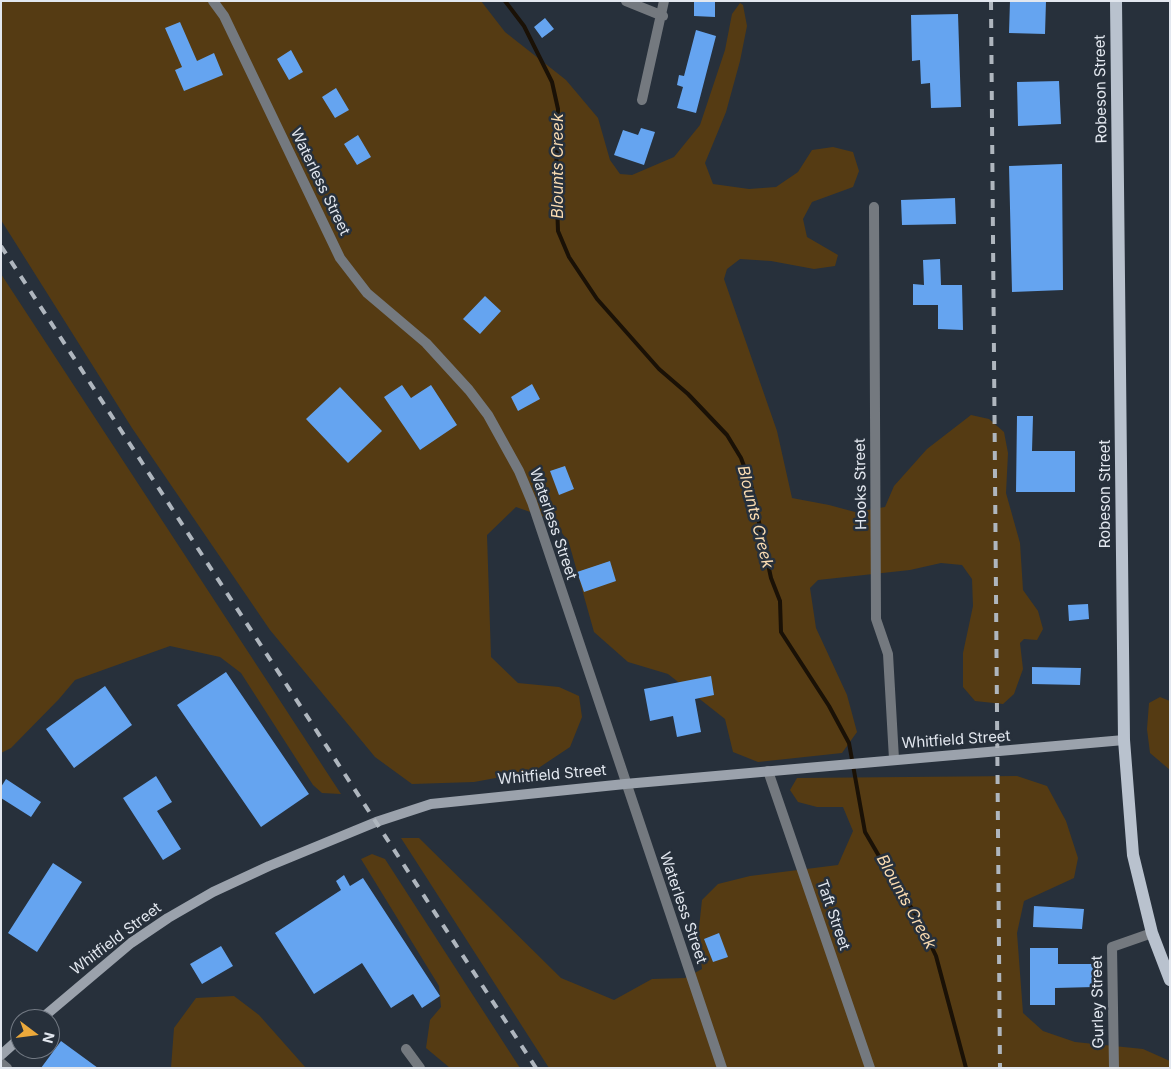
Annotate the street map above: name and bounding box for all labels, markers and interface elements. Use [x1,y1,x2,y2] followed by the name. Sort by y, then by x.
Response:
[1091,35,1111,143] street label: Robeson Street
[548,113,568,219] water label: Blounts Creek
[286,126,354,238] street label: Waterless Street
[851,438,871,530] street label: Hooks Street
[1096,440,1114,548] street label: Robeson Street
[733,463,777,571] water label: Blounts Creek
[526,466,580,582] street label: Waterless Street
[901,727,1011,753] street label: Whitfield Street
[497,761,607,789] street label: Whitfield Street
[656,850,710,966] street label: Waterless Street
[872,851,940,953] water label: Blounts Creek
[813,877,853,953] street label: Taft Street
[67,899,165,979] street label: Whitfield Street
[1088,955,1108,1049] street label: Gurley Street
[10,1009,60,1059] north arrow
[39,1030,59,1045] text: N

